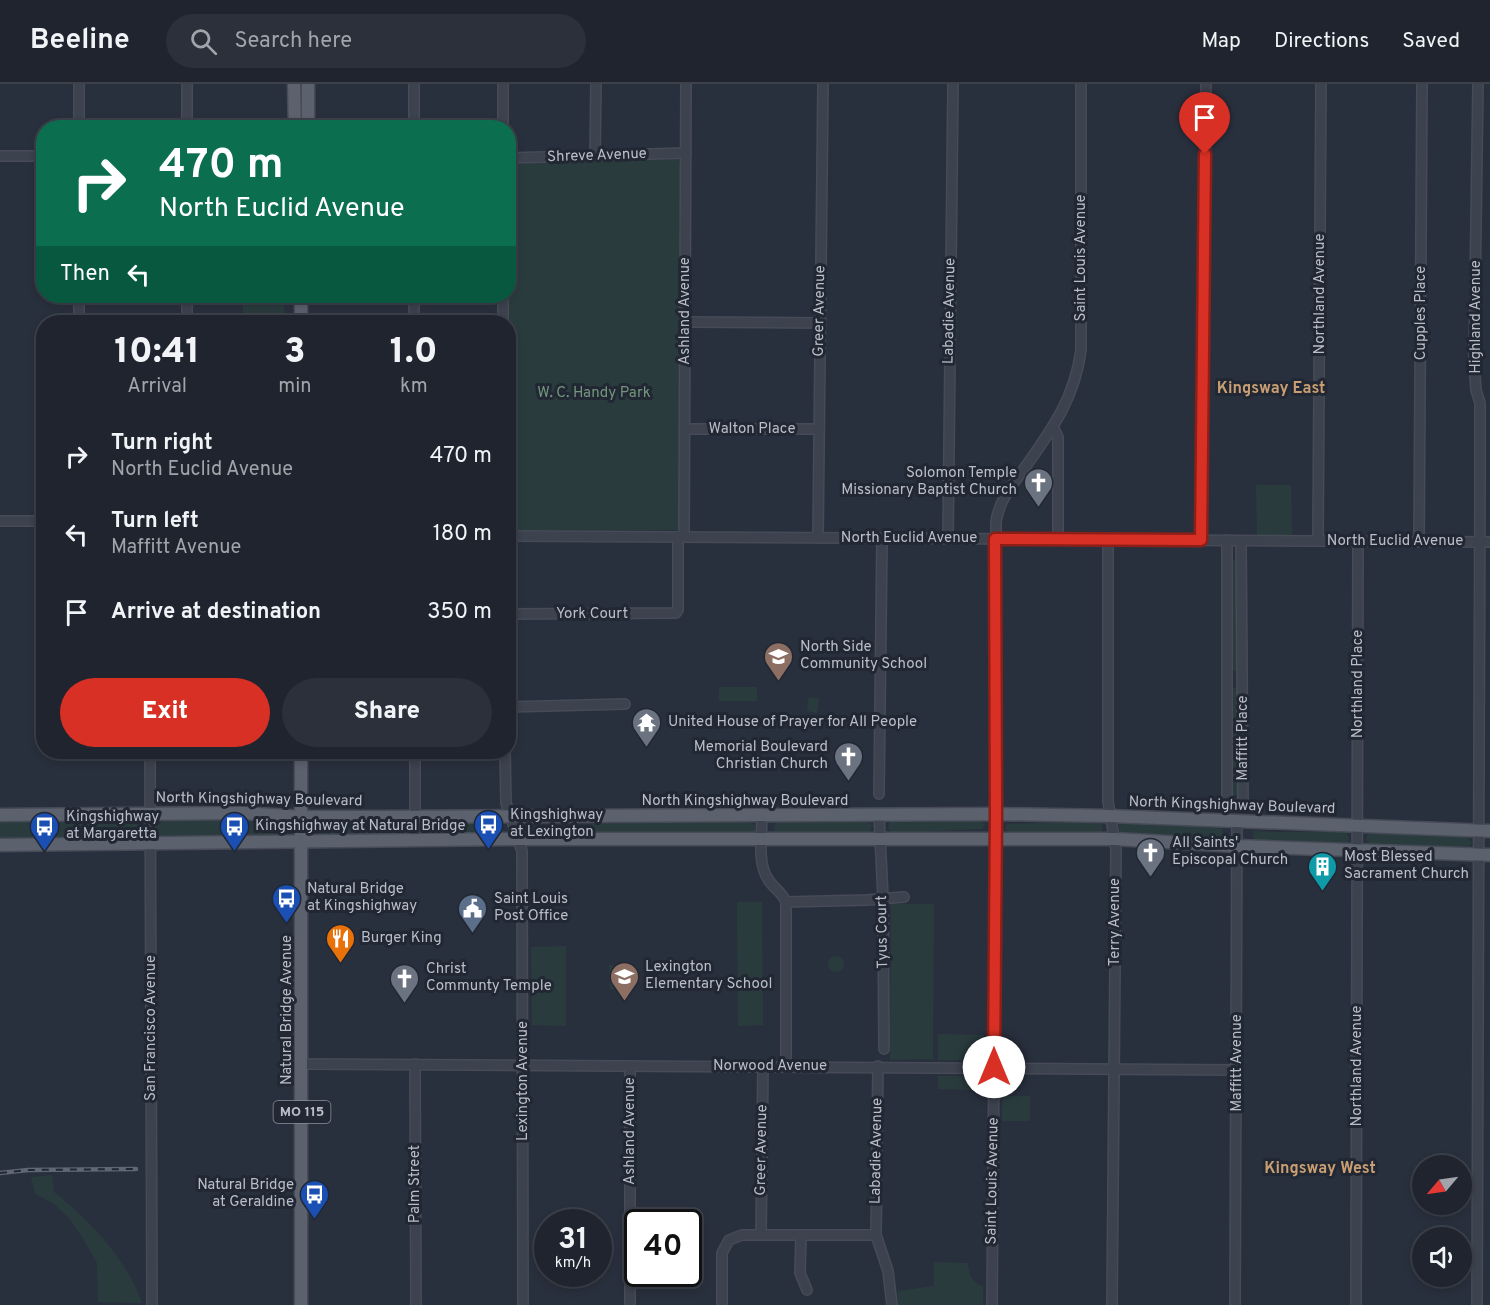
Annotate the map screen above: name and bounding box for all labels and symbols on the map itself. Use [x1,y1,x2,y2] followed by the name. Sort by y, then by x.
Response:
[1179,92,1230,154] pin
[547,145,647,167] street label: Shreve Avenue
[1072,194,1091,322] street label: Saint Louis Avenue
[1311,233,1330,355] street label: Northland Avenue
[676,257,695,365] street label: Ashland Avenue
[940,258,960,364] street label: Labadie Avenue
[1467,260,1486,374] street label: Highland Avenue
[810,265,830,357] street label: Greer Avenue
[1412,266,1431,360] street label: Cupples Place
[1217,379,1325,399] district label: Kingsway East
[537,384,651,403] park label: W. C. Handy Park
[708,420,796,439] street label: Walton Place
[841,464,1017,500] place label: Solomon Temple Missionary Baptist Church
[1022,466,1054,508] church icon: Solomon Temple Missionary Baptist Church
[841,529,977,548] street label: North Euclid Avenue
[1327,532,1463,551] street label: North Euclid Avenue
[556,605,628,624] street label: York Court
[1349,630,1368,738] street label: Northland Place
[800,638,927,674] place label: North Side Community School
[763,640,795,682] school or university icon: North Side Community School
[1234,695,1253,781] street label: Maffitt Place
[631,706,663,748] temple icon: United House of Prayer for All People
[668,713,917,732] place label: United House of Prayer for All People
[694,738,828,774] place label: Memorial Boulevard Christian Church
[833,740,865,782] church icon: Memorial Boulevard Christian Church
[155,789,363,811] street label: North Kingshighway Boulevard
[642,792,848,811] street label: North Kingshighway Boulevard
[1128,793,1336,819] street label: North Kingshighway Boulevard
[510,806,603,842] place label: Kingshighway at Lexington
[66,808,159,844] place label: Kingshighway at Margaretta
[473,808,505,850] bus stop icon: Kingshighway at Lexington
[29,810,61,852] bus stop icon: Kingshighway at Margaretta
[218,810,250,852] bus stop icon: Kingshighway at Natural Bridge
[255,817,465,836] place label: Kingshighway at Natural Bridge
[1172,834,1288,870] place label: All Saints' Episcopal Church
[1135,836,1167,878] church icon: All Saints' Episcopal Church
[1344,848,1469,884] place label: Most Blessed Sacrament Church
[1307,850,1339,892] building icon: Most Blessed Sacrament Church
[1106,878,1125,966] street label: Terry Avenue
[307,880,417,916] place label: Natural Bridge at Kingshighway
[270,882,302,924] bus stop icon: Natural Bridge at Kingshighway
[494,890,568,926] place label: Saint Louis Post Office
[457,892,489,934] public building icon: Saint Louis Post Office
[873,895,893,969] street label: Tyus Court
[324,922,356,964] restaurant icon: Burger King
[361,929,442,948] place label: Burger King
[278,935,297,1085] street label: Natural Bridge Avenue
[142,955,161,1101] street label: San Francisco Avenue
[645,958,772,994] place label: Lexington Elementary School
[426,960,552,996] place label: Christ Communty Temple
[608,960,640,1002] school or university icon: Lexington Elementary School
[389,962,421,1004] church icon: Christ Communty Temple
[1348,1005,1367,1127] street label: Northland Avenue
[1228,1014,1247,1112] street label: Maffitt Avenue
[514,1021,533,1141] street label: Lexington Avenue
[962,1035,1026,1099] position arrow
[713,1057,827,1076] street label: Norwood Avenue
[621,1077,640,1185] street label: Ashland Avenue
[867,1098,887,1204] street label: Labadie Avenue
[274,1101,330,1123] road number: MO 115
[752,1104,772,1196] street label: Greer Avenue
[982,1117,1004,1245] street label: Saint Louis Avenue
[406,1145,425,1223] street label: Palm Street
[1412,1155,1472,1215] north arrow
[1264,1159,1376,1179] district label: Kingsway West
[197,1176,294,1212] place label: Natural Bridge at Geraldine
[299,1178,331,1220] bus stop icon: Natural Bridge at Geraldine
[624,1209,702,1287] speed limit sign: 40

